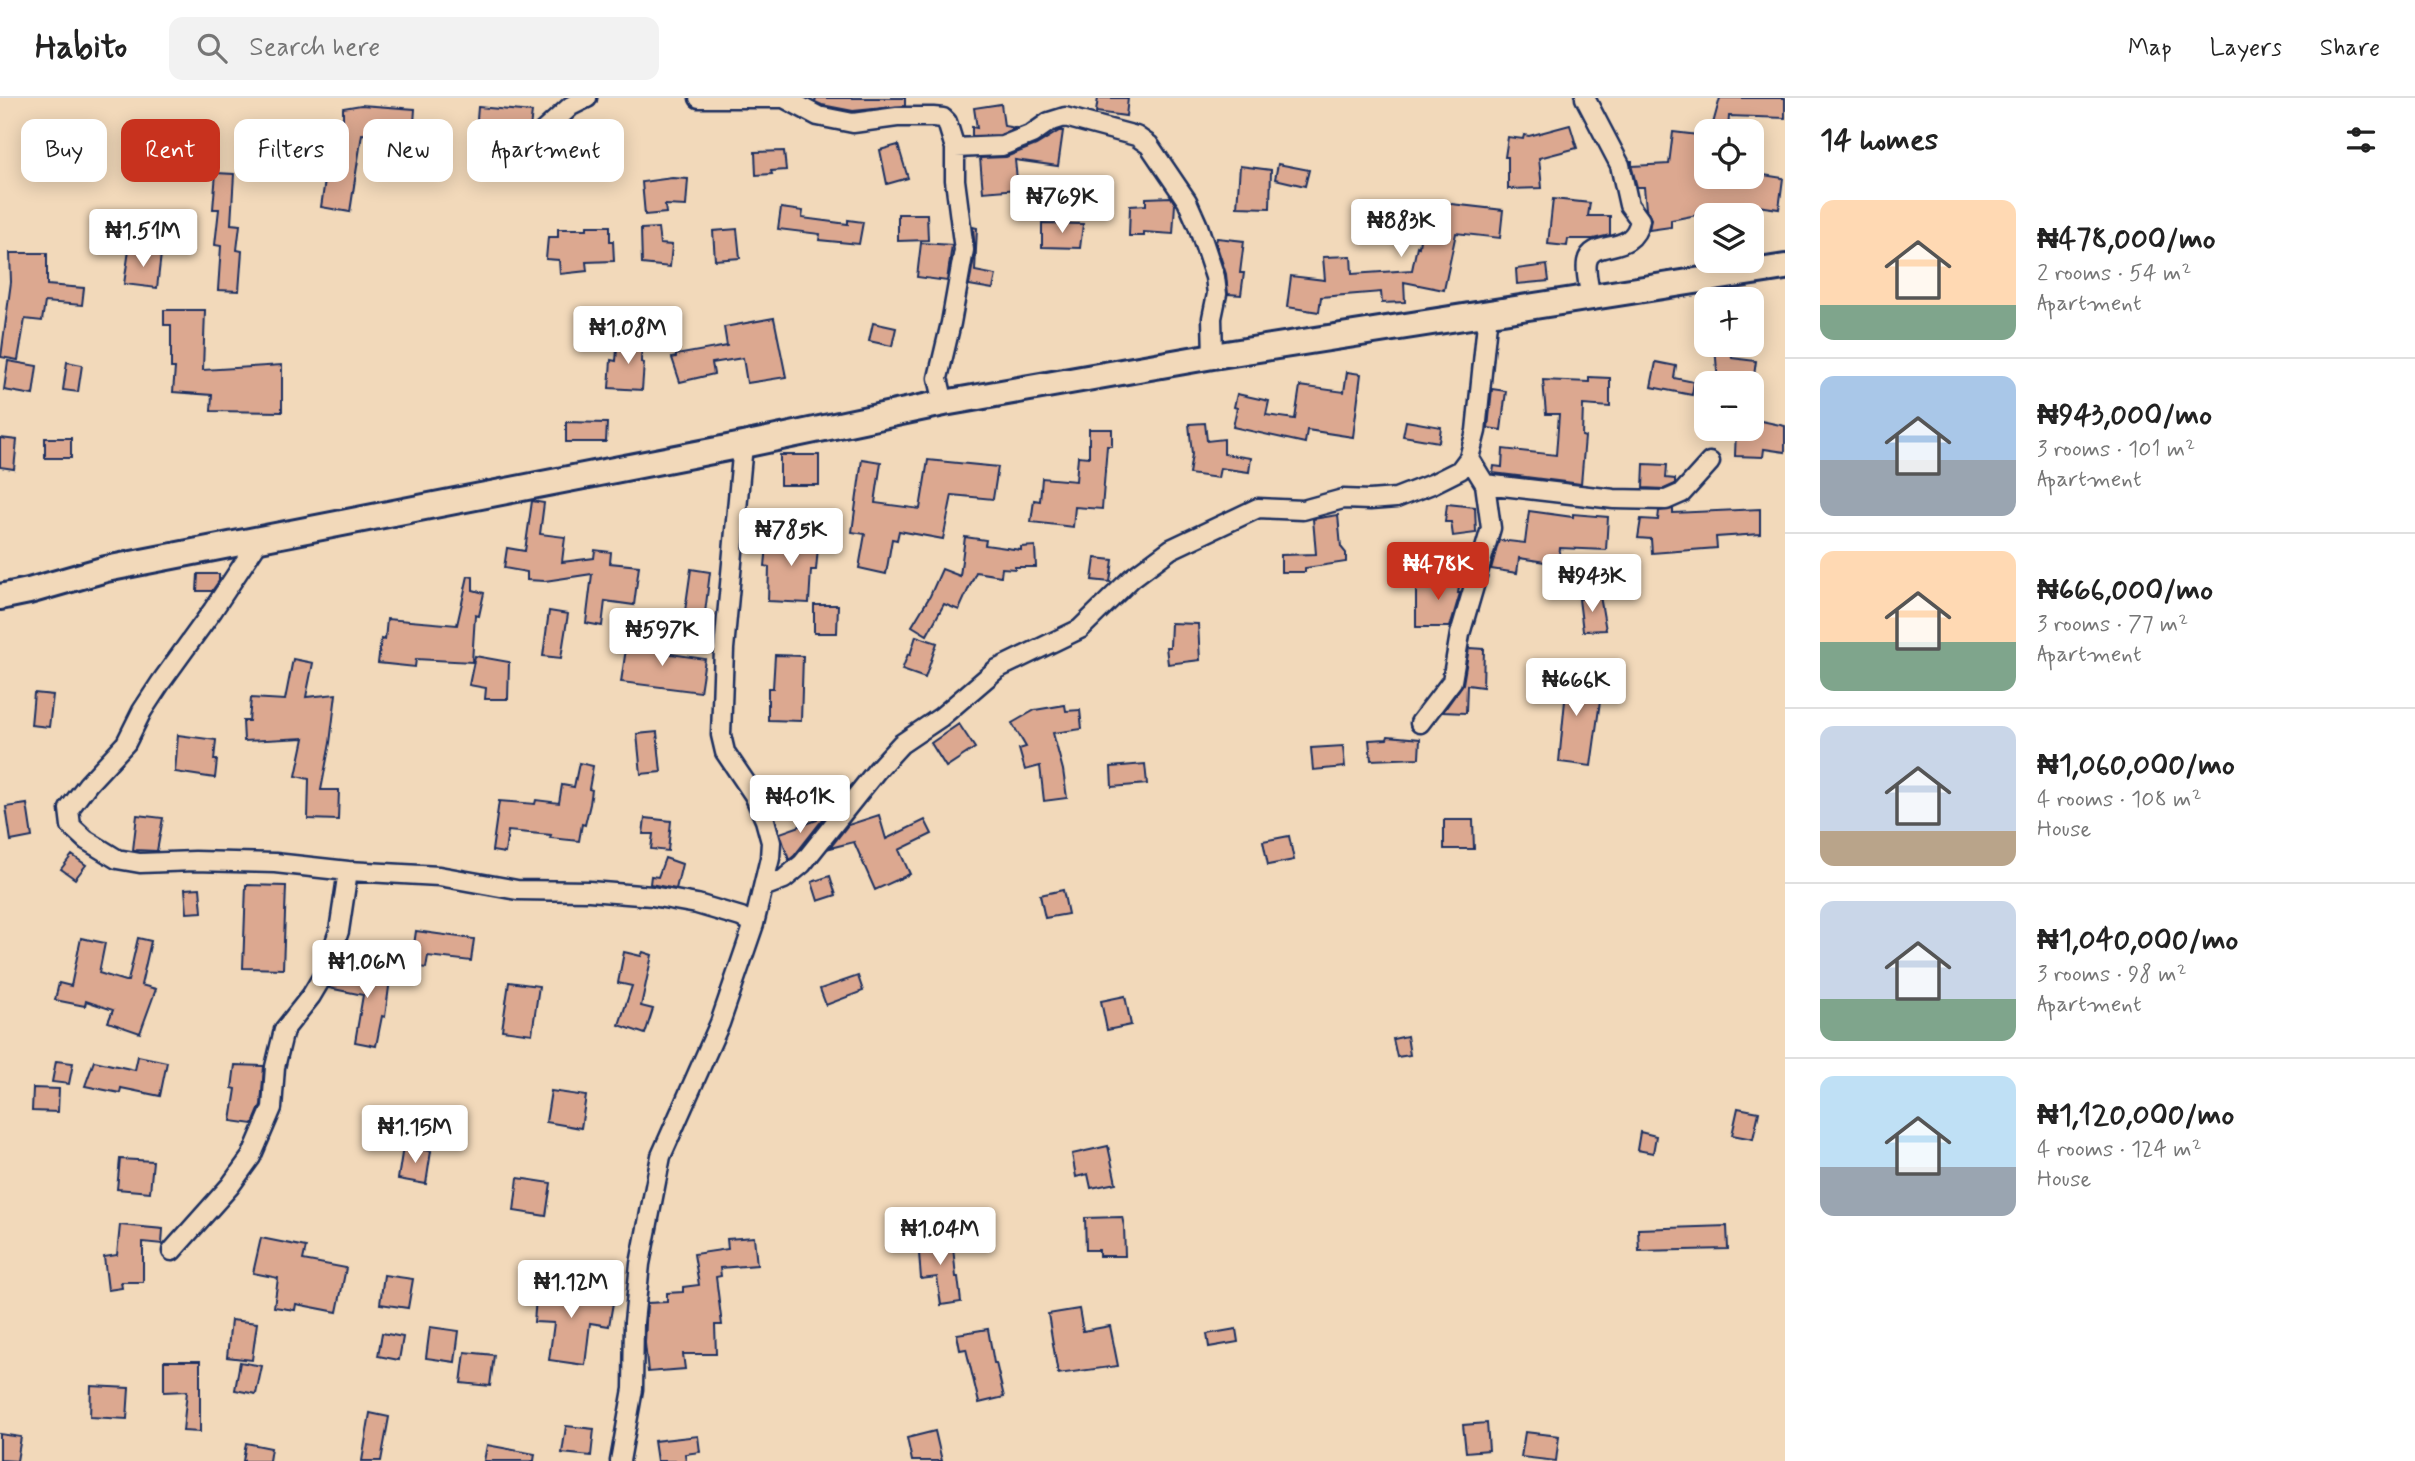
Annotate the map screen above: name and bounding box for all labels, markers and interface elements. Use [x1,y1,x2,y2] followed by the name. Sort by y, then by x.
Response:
[169,17,659,80] search box
[35,26,127,70] text: Habito
[193,29,231,67] icon: search
[249,31,380,65] text: Search here
[2128,33,2172,64] text: Map
[2210,33,2282,64] text: Layers
[2320,33,2380,64] text: Share
[21,119,107,182] chip: Buy
[121,119,220,182] chip: Rent
[234,119,349,182] chip: Filters
[363,119,453,182] chip: New
[467,119,624,182] chip: Apartment
[1694,119,1764,441] map controls
[1694,119,1764,189] button: locate
[1820,121,1938,160] text: 14 homes
[2342,121,2380,159] icon: filters
[1013,176,1111,235] pin: ₦769K
[1026,183,1098,213] text: ₦769K
[1352,200,1450,259] pin: ₦883K
[1694,203,1764,273] button: layers
[1367,207,1435,237] text: ₦883K
[86,209,200,269] pin: ₦1.51M
[105,217,181,247] text: ₦1.51M
[2037,220,2216,259] text: ₦478,000/mo
[1876,228,1960,312] icon: home
[2037,259,2191,289] text: 2 rooms · 54 m²
[1694,287,1764,357] button: +
[2037,289,2142,319] text: Apartment
[571,306,685,366] pin: ₦1.08M
[589,314,667,344] text: ₦1.08M
[1694,371,1764,441] button: −
[2037,396,2212,435] text: ₦943,000/mo
[1876,404,1960,488] icon: home
[2037,435,2195,465] text: 3 rooms · 101 m²
[2037,465,2142,495] text: Apartment
[742,508,840,568] pin: ₦785K
[755,516,827,546] text: ₦785K
[1389,542,1487,602] pin: ₦478K
[1403,550,1473,580] text: ₦478K
[1543,554,1641,614] pin: ₦943K
[1558,562,1626,592] text: ₦943K
[2037,571,2213,610] text: ₦666,000/mo
[1876,579,1960,663] icon: home
[613,608,711,668] pin: ₦597K
[2037,610,2188,640] text: 3 rooms · 77 m²
[625,616,699,646] text: ₦597K
[2037,640,2142,670] text: Apartment
[1527,658,1625,718] pin: ₦666K
[1542,666,1610,696] text: ₦666K
[2037,746,2235,785] text: ₦1,060,000/mo
[1876,754,1960,838] icon: home
[751,776,849,835] pin: ₦401K
[766,783,834,813] text: ₦401K
[2037,785,2202,815] text: 4 rooms · 108 m²
[2037,815,2091,845] text: House
[2037,921,2238,960] text: ₦1,040,000/mo
[1876,929,1960,1013] icon: home
[310,940,424,1000] pin: ₦1.06M
[328,948,406,978] text: ₦1.06M
[2037,960,2187,990] text: 3 rooms · 98 m²
[2037,990,2142,1020] text: Apartment
[2037,1096,2234,1135] text: ₦1,120,000/mo
[1876,1104,1960,1188] icon: home
[358,1105,472,1165] pin: ₦1.15M
[378,1113,452,1143] text: ₦1.15M
[2037,1135,2202,1165] text: 4 rooms · 124 m²
[2037,1165,2091,1195] text: House
[883,1208,997,1267] pin: ₦1.04M
[901,1215,979,1245] text: ₦1.04M
[514,1260,628,1320] pin: ₦1.12M
[534,1268,608,1298] text: ₦1.12M

